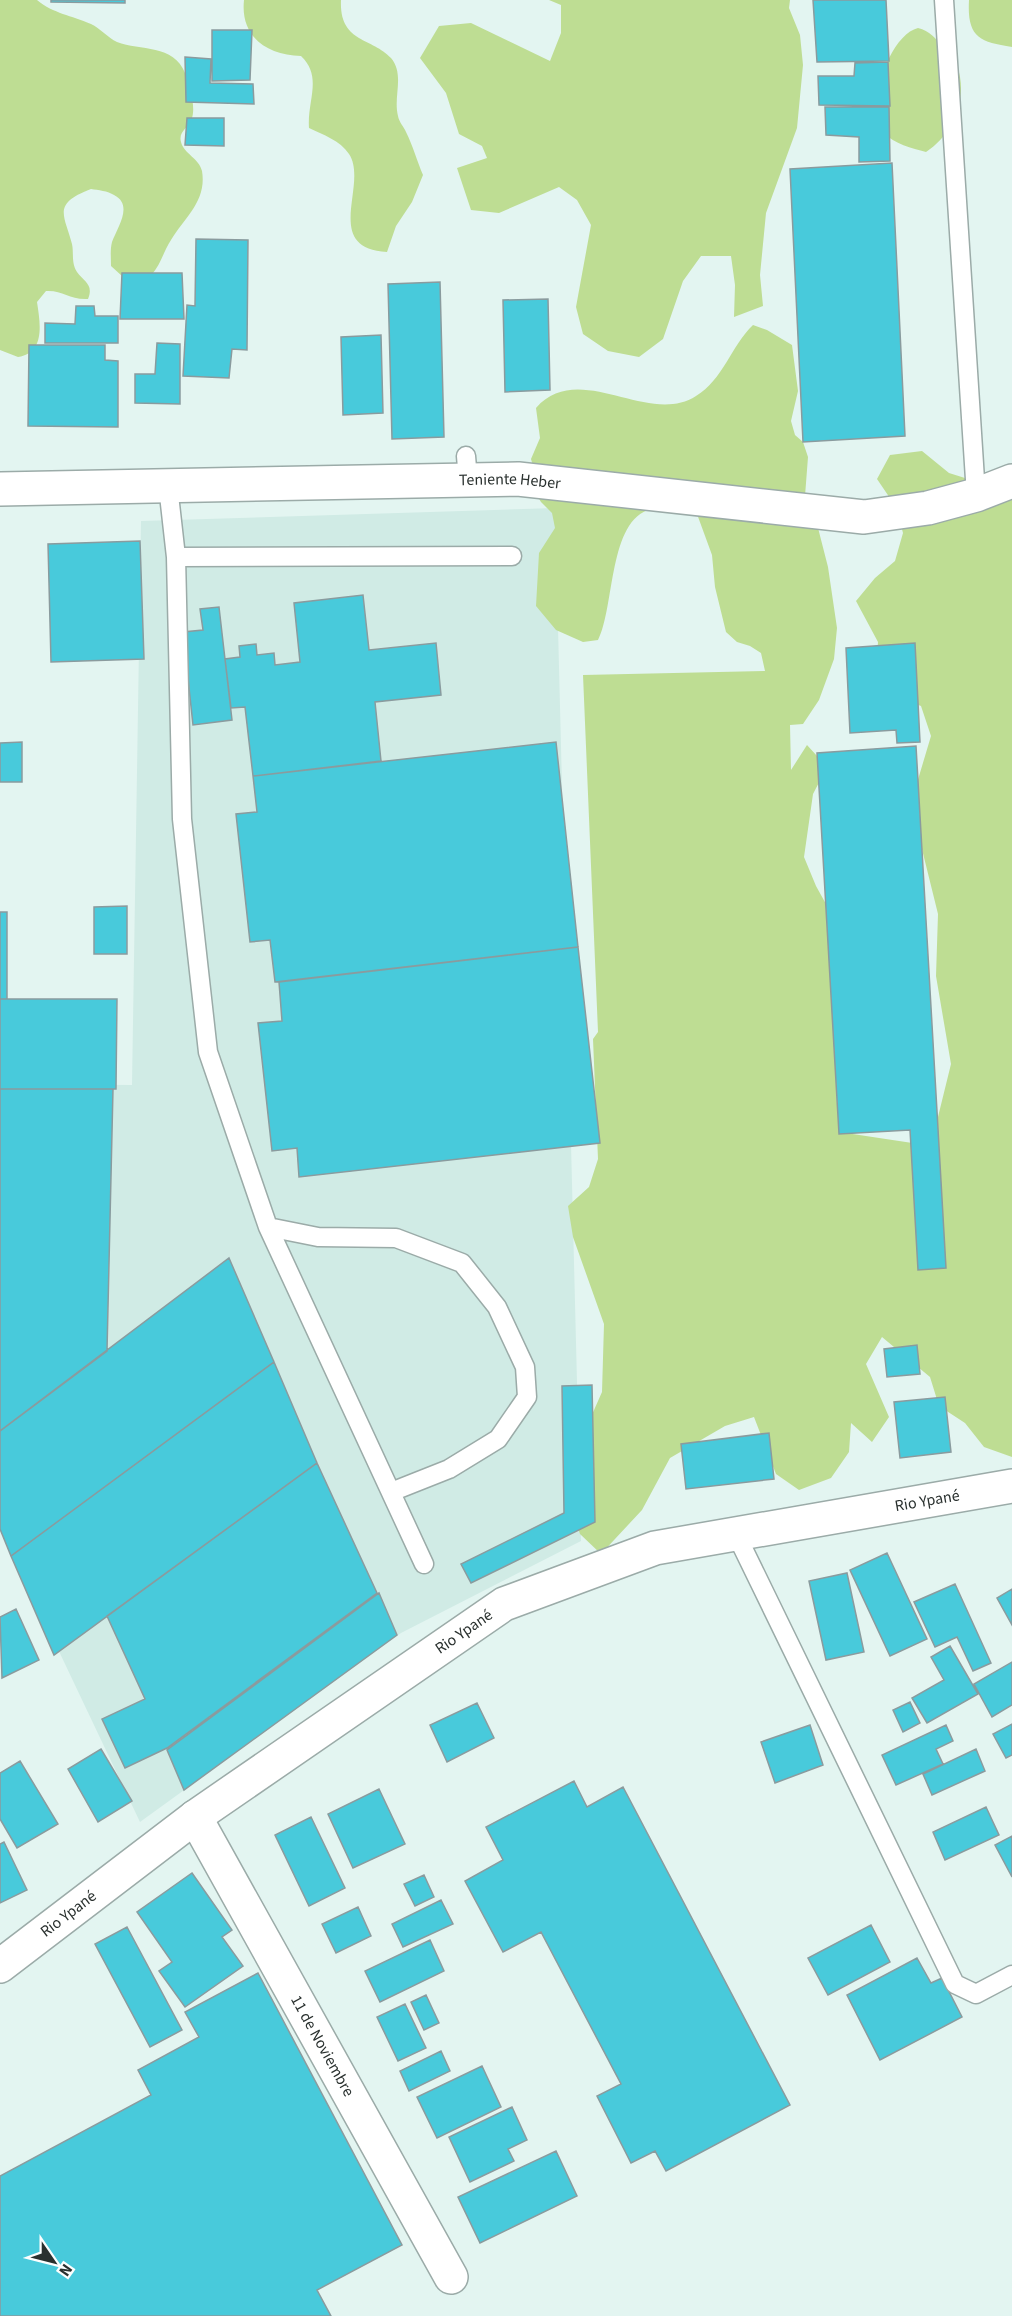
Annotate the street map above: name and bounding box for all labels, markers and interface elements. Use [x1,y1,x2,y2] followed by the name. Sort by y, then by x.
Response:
[459,468,562,495] street label: Teniente Heber
[893,1484,961,1517] street label: Rio Ypané
[431,1604,497,1659] street label: Rio Ypané
[36,1885,101,1942] street label: Rio Ypané
[285,1991,360,2101] street label: 11 de Noviembre
[24,2232,84,2292] north arrow
[53,2259,78,2281] text: N

